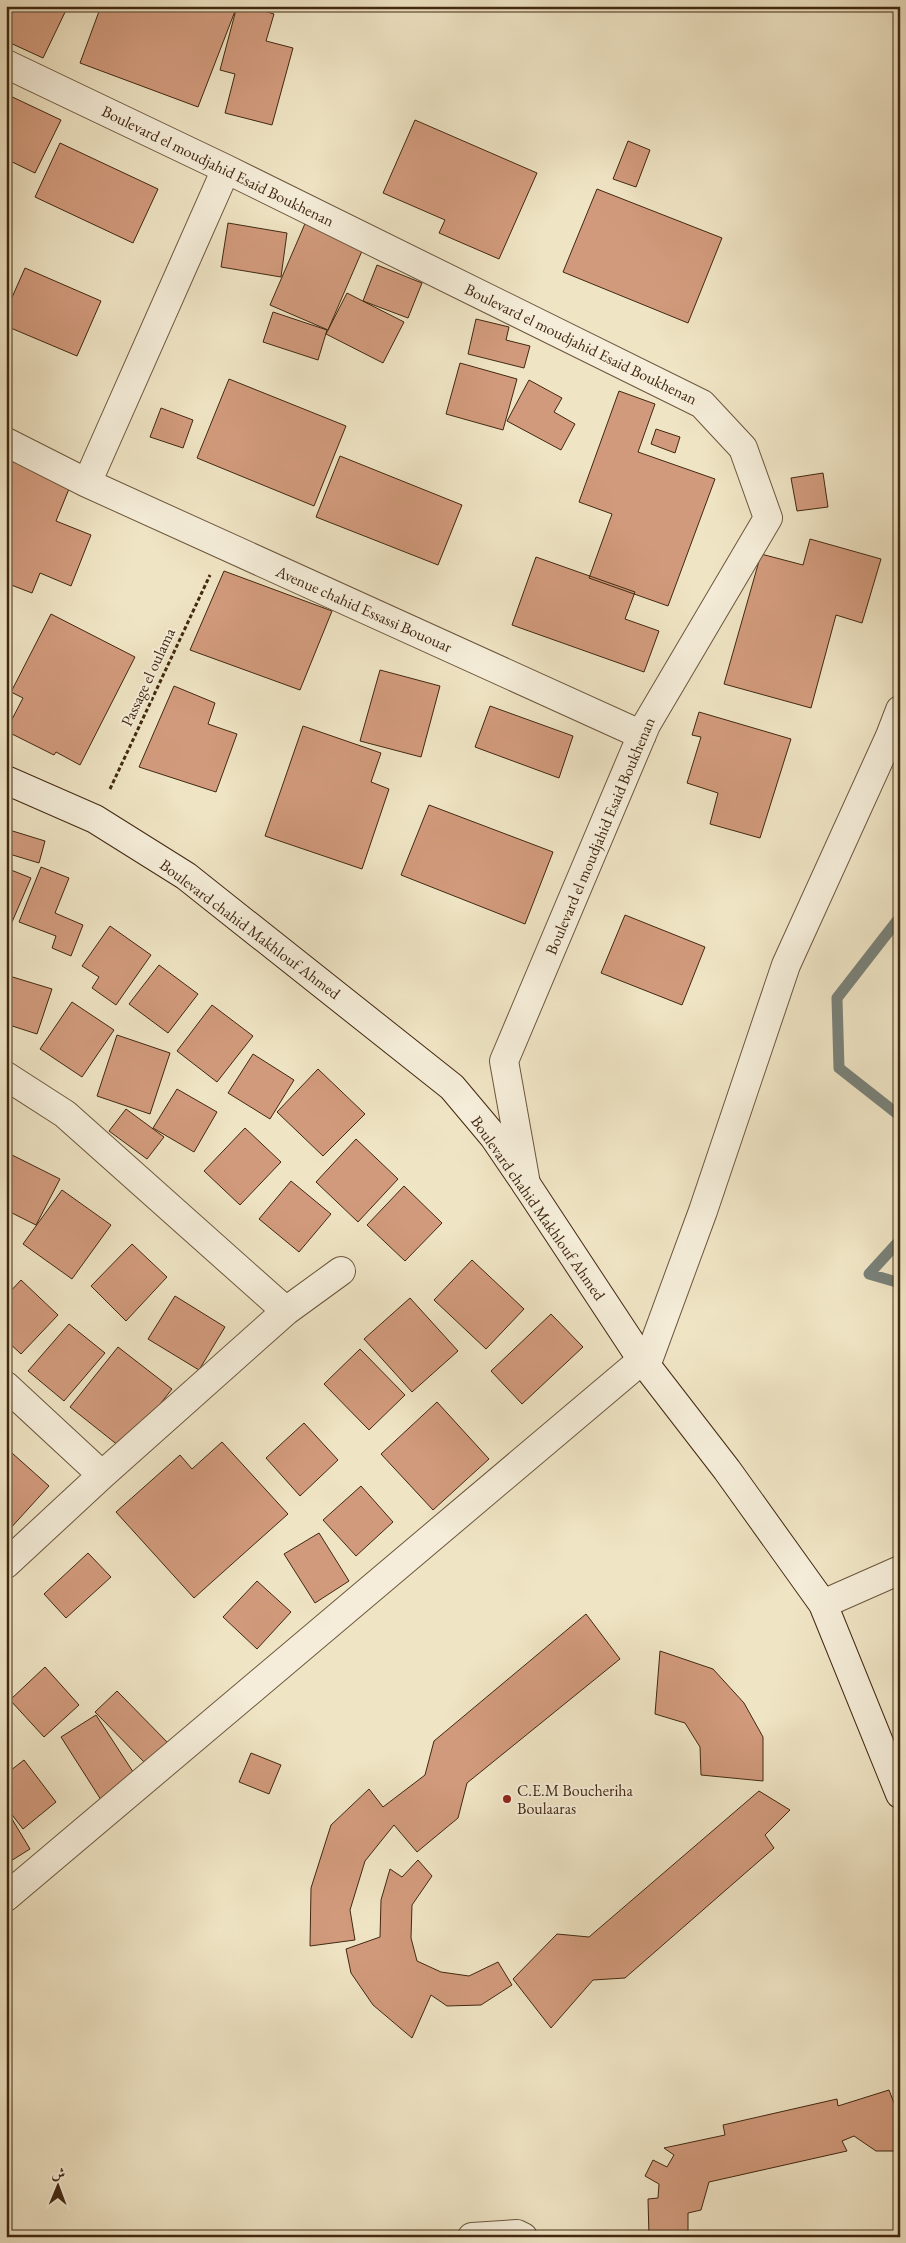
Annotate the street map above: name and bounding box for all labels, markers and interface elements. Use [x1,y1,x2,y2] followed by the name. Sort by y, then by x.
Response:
[98,100,338,232] street label: Boulevard el moudjahid Esaid Boukhenan
[461,278,701,410] street label: Boulevard el moudjahid Esaid Boukhenan
[272,560,456,658] street label: Avenue chahid Essassi Bououar
[116,624,180,730] street label: Passage el oulama
[540,714,660,958] street label: Boulevard el moudjahid Esaid Boukhenan
[155,854,345,1004] street label: Boulevard chahid Makhlouf Ahmed
[466,1112,610,1305] street label: Boulevard chahid Makhlouf Ahmed
[517,1780,634,1819] place label: C.E.M Boucheriha Boulaaras
[501,1793,513,1805] marker: C.E.M Boucheriha Boulaaras
[32,2160,82,2210] north arrow
[51,2164,65,2182] text: ش

